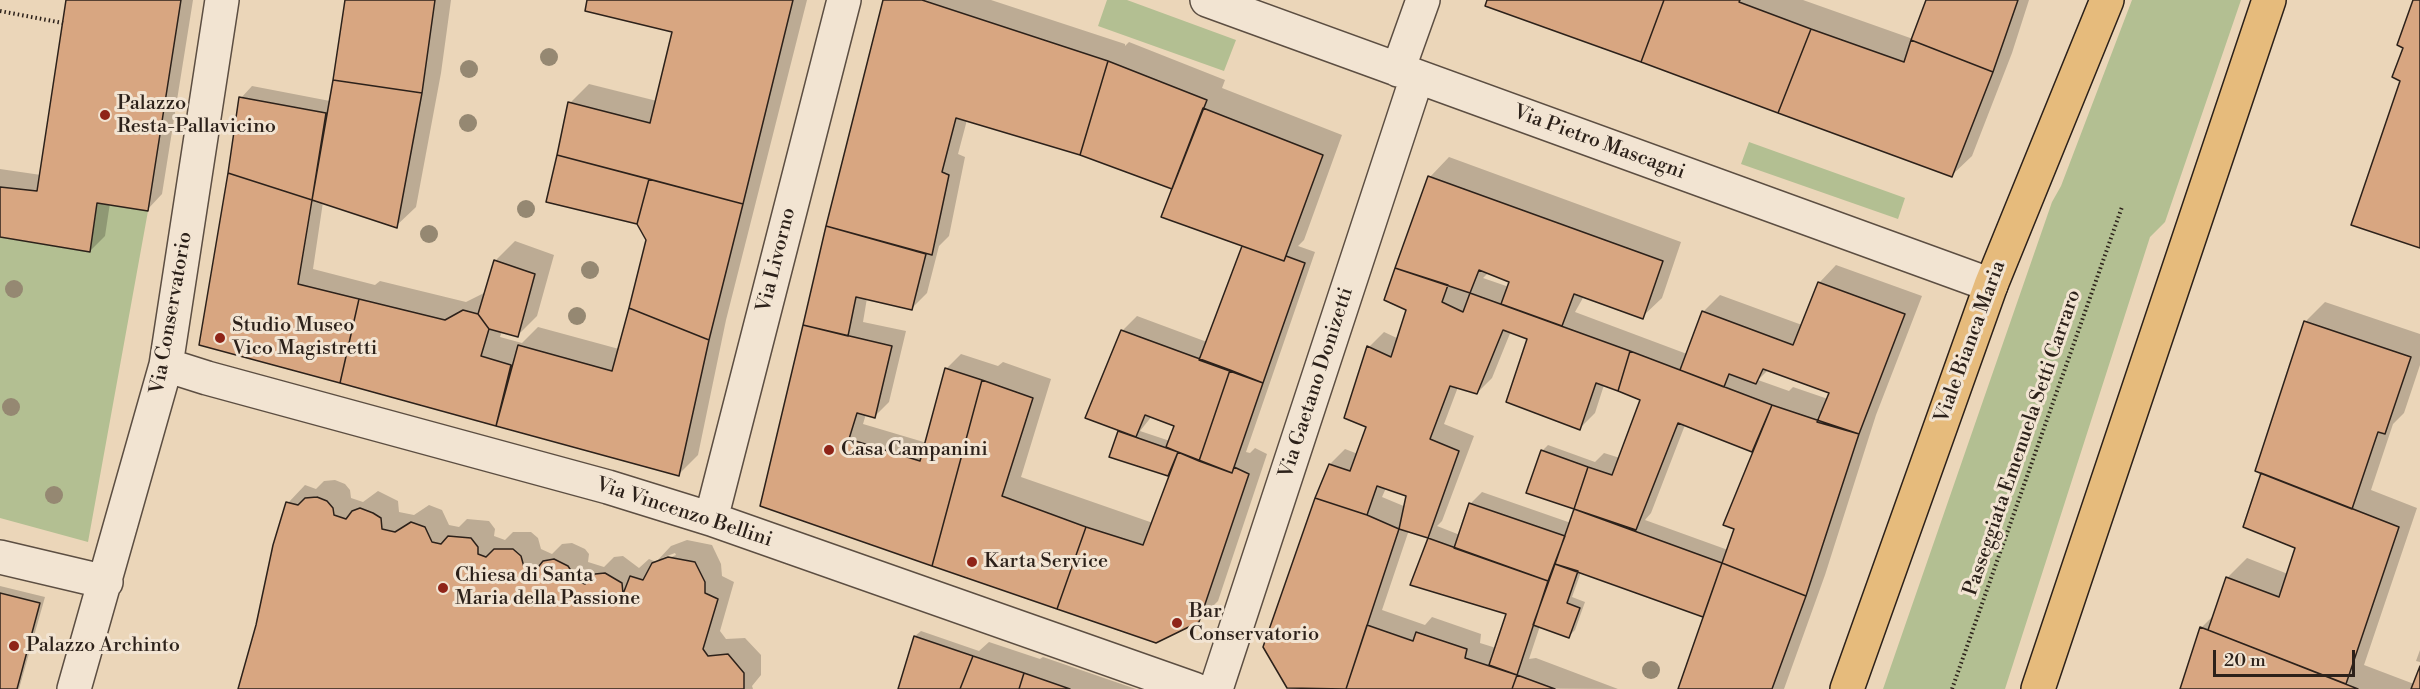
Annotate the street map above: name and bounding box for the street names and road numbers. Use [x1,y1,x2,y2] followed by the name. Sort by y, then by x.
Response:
[1510,101,1688,185] street label: Via Pietro Mascagni
[752,205,802,315] street label: Via Livorno
[146,230,198,396] street label: Via Conservatorio
[1931,258,2011,426] street label: Viale Bianca Maria
[1275,284,1359,482] street label: Via Gaetano Donizetti
[1959,287,2087,599] street label: Passeggiata Emenuela Setti Carraro
[593,473,775,553] street label: Via Vincenzo Bellini

